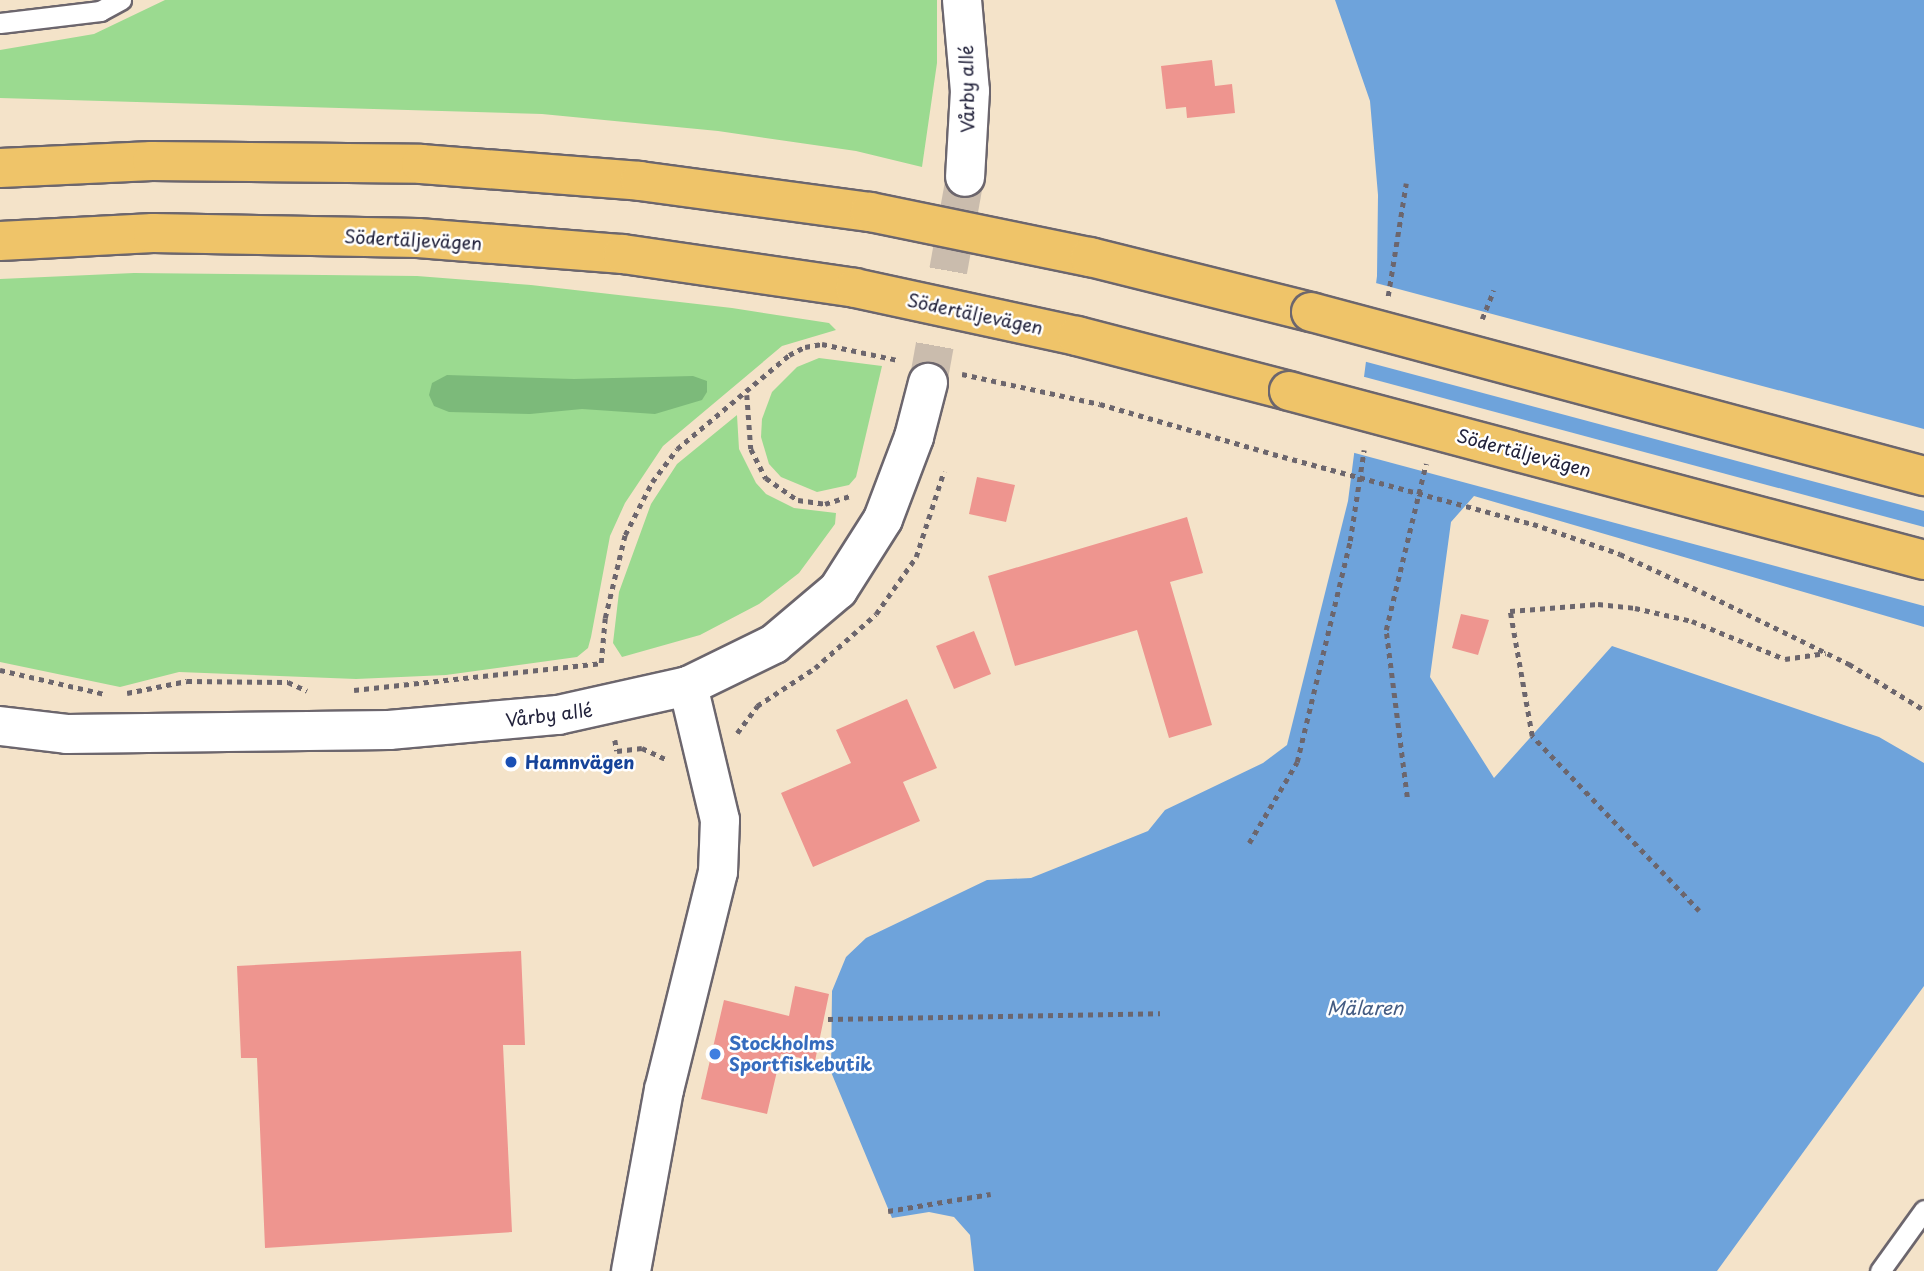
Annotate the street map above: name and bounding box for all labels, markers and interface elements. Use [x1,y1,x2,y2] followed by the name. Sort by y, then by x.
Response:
[955,45,979,133] street label: Vårby allé
[343,226,483,254] street label: Södertäljevägen
[905,289,1045,339] street label: Södertäljevägen
[1455,425,1593,481] street label: Södertäljevägen
[504,699,594,731] street label: Vårby allé
[525,751,634,773] place label: Hamnvägen
[503,754,519,770] marker: Hamnvägen
[1327,997,1403,1019] water label: Mälaren
[729,1033,872,1076] place label: Stockholms Sportfiskebutik
[707,1046,723,1062] marker: Stockholms Sportfiskebutik

